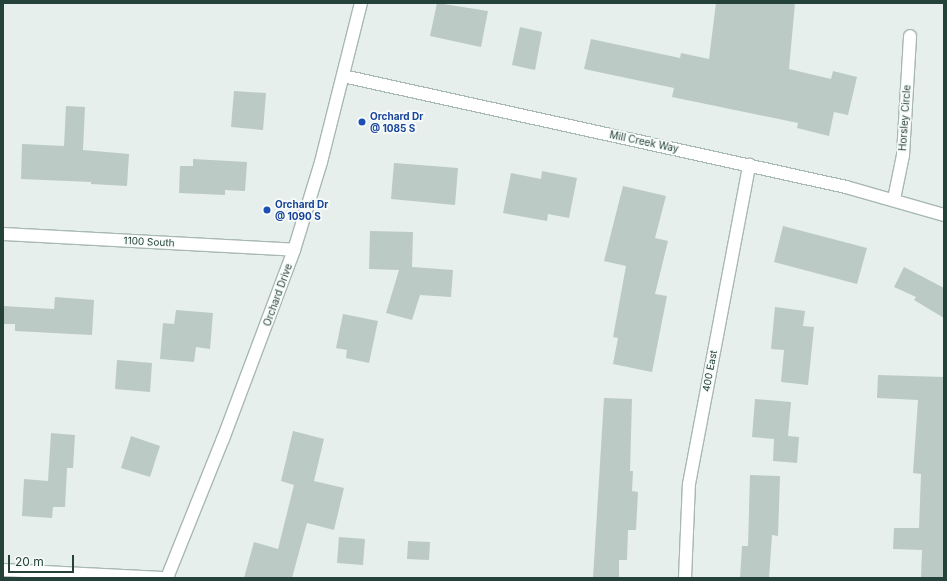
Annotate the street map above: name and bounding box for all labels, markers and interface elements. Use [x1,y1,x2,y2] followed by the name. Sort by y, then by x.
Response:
[897,85,913,151] street label: Horsley Circle
[370,110,423,134] place label: Orchard Dr @ 1085 S
[357,117,367,127] marker: Orchard Dr @ 1085 S
[608,129,680,155] street label: Mill Creek Way
[275,198,328,222] place label: Orchard Dr @ 1090 S
[262,205,272,215] marker: Orchard Dr @ 1090 S
[123,235,175,249] street label: 1100 South
[261,262,295,328] street label: Orchard Drive
[700,349,720,393] street label: 400 East
[10,547,76,573] scale bar
[15,554,44,569] text: 20 m

